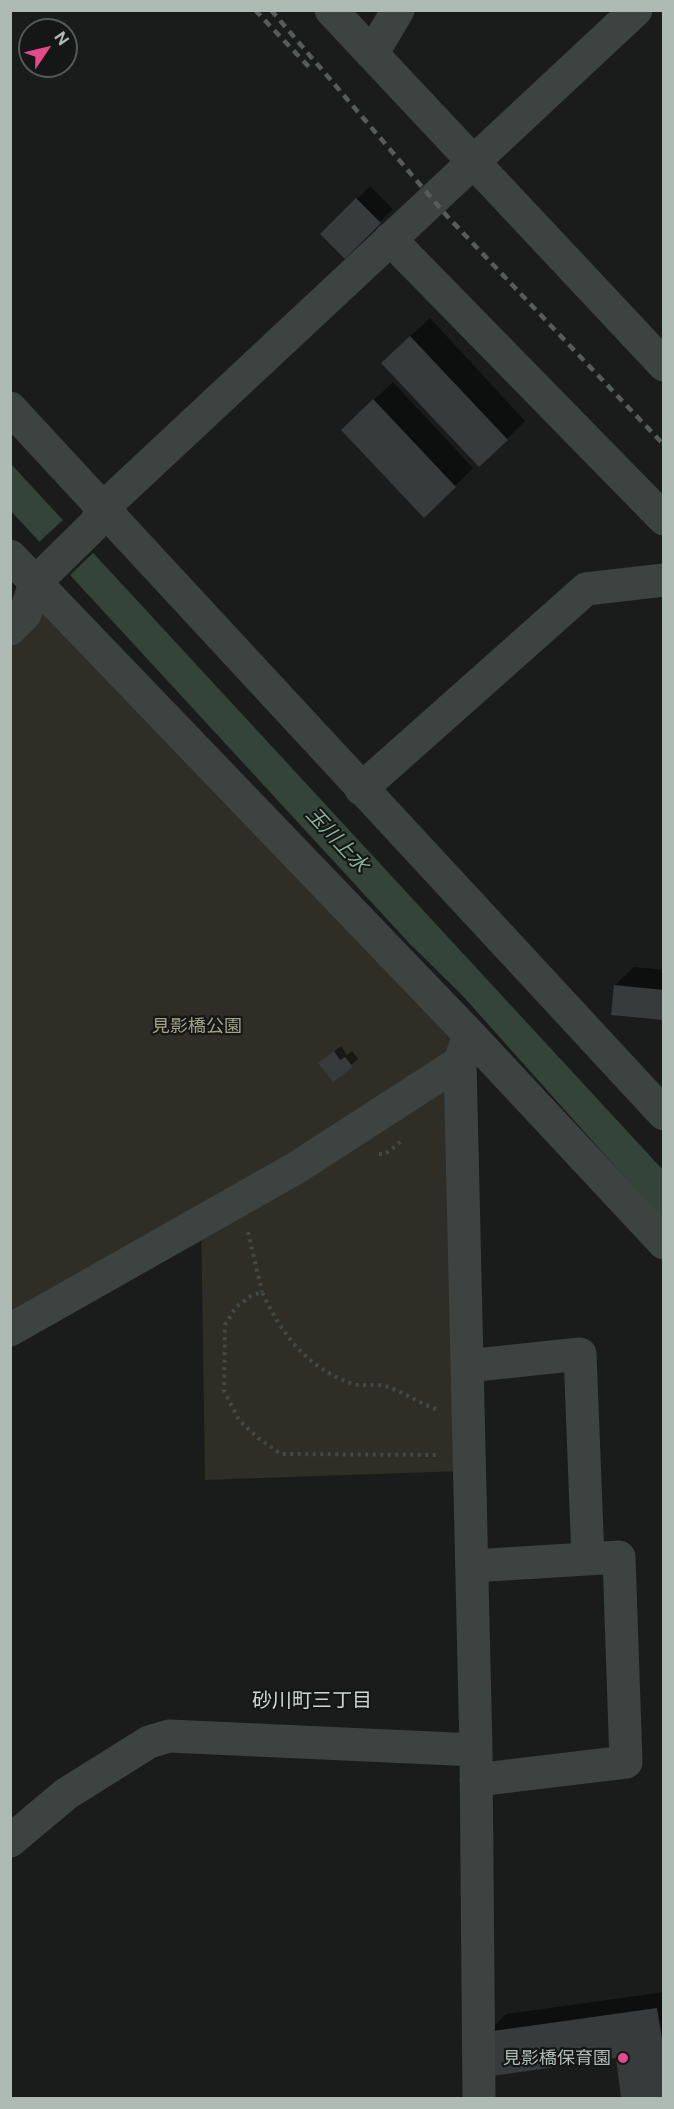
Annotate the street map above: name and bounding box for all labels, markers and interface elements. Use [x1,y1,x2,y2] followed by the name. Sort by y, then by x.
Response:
[18,18,78,78] north arrow
[50,28,73,49] text: N
[301,803,373,877] water label: 玉川上水
[152,1015,242,1037] park label: 見影橋公園
[252,1689,372,1713] district label: 砂川町三丁目
[503,2047,611,2069] place label: 見影橋保育園
[616,2051,630,2065] marker: 見影橋保育園

